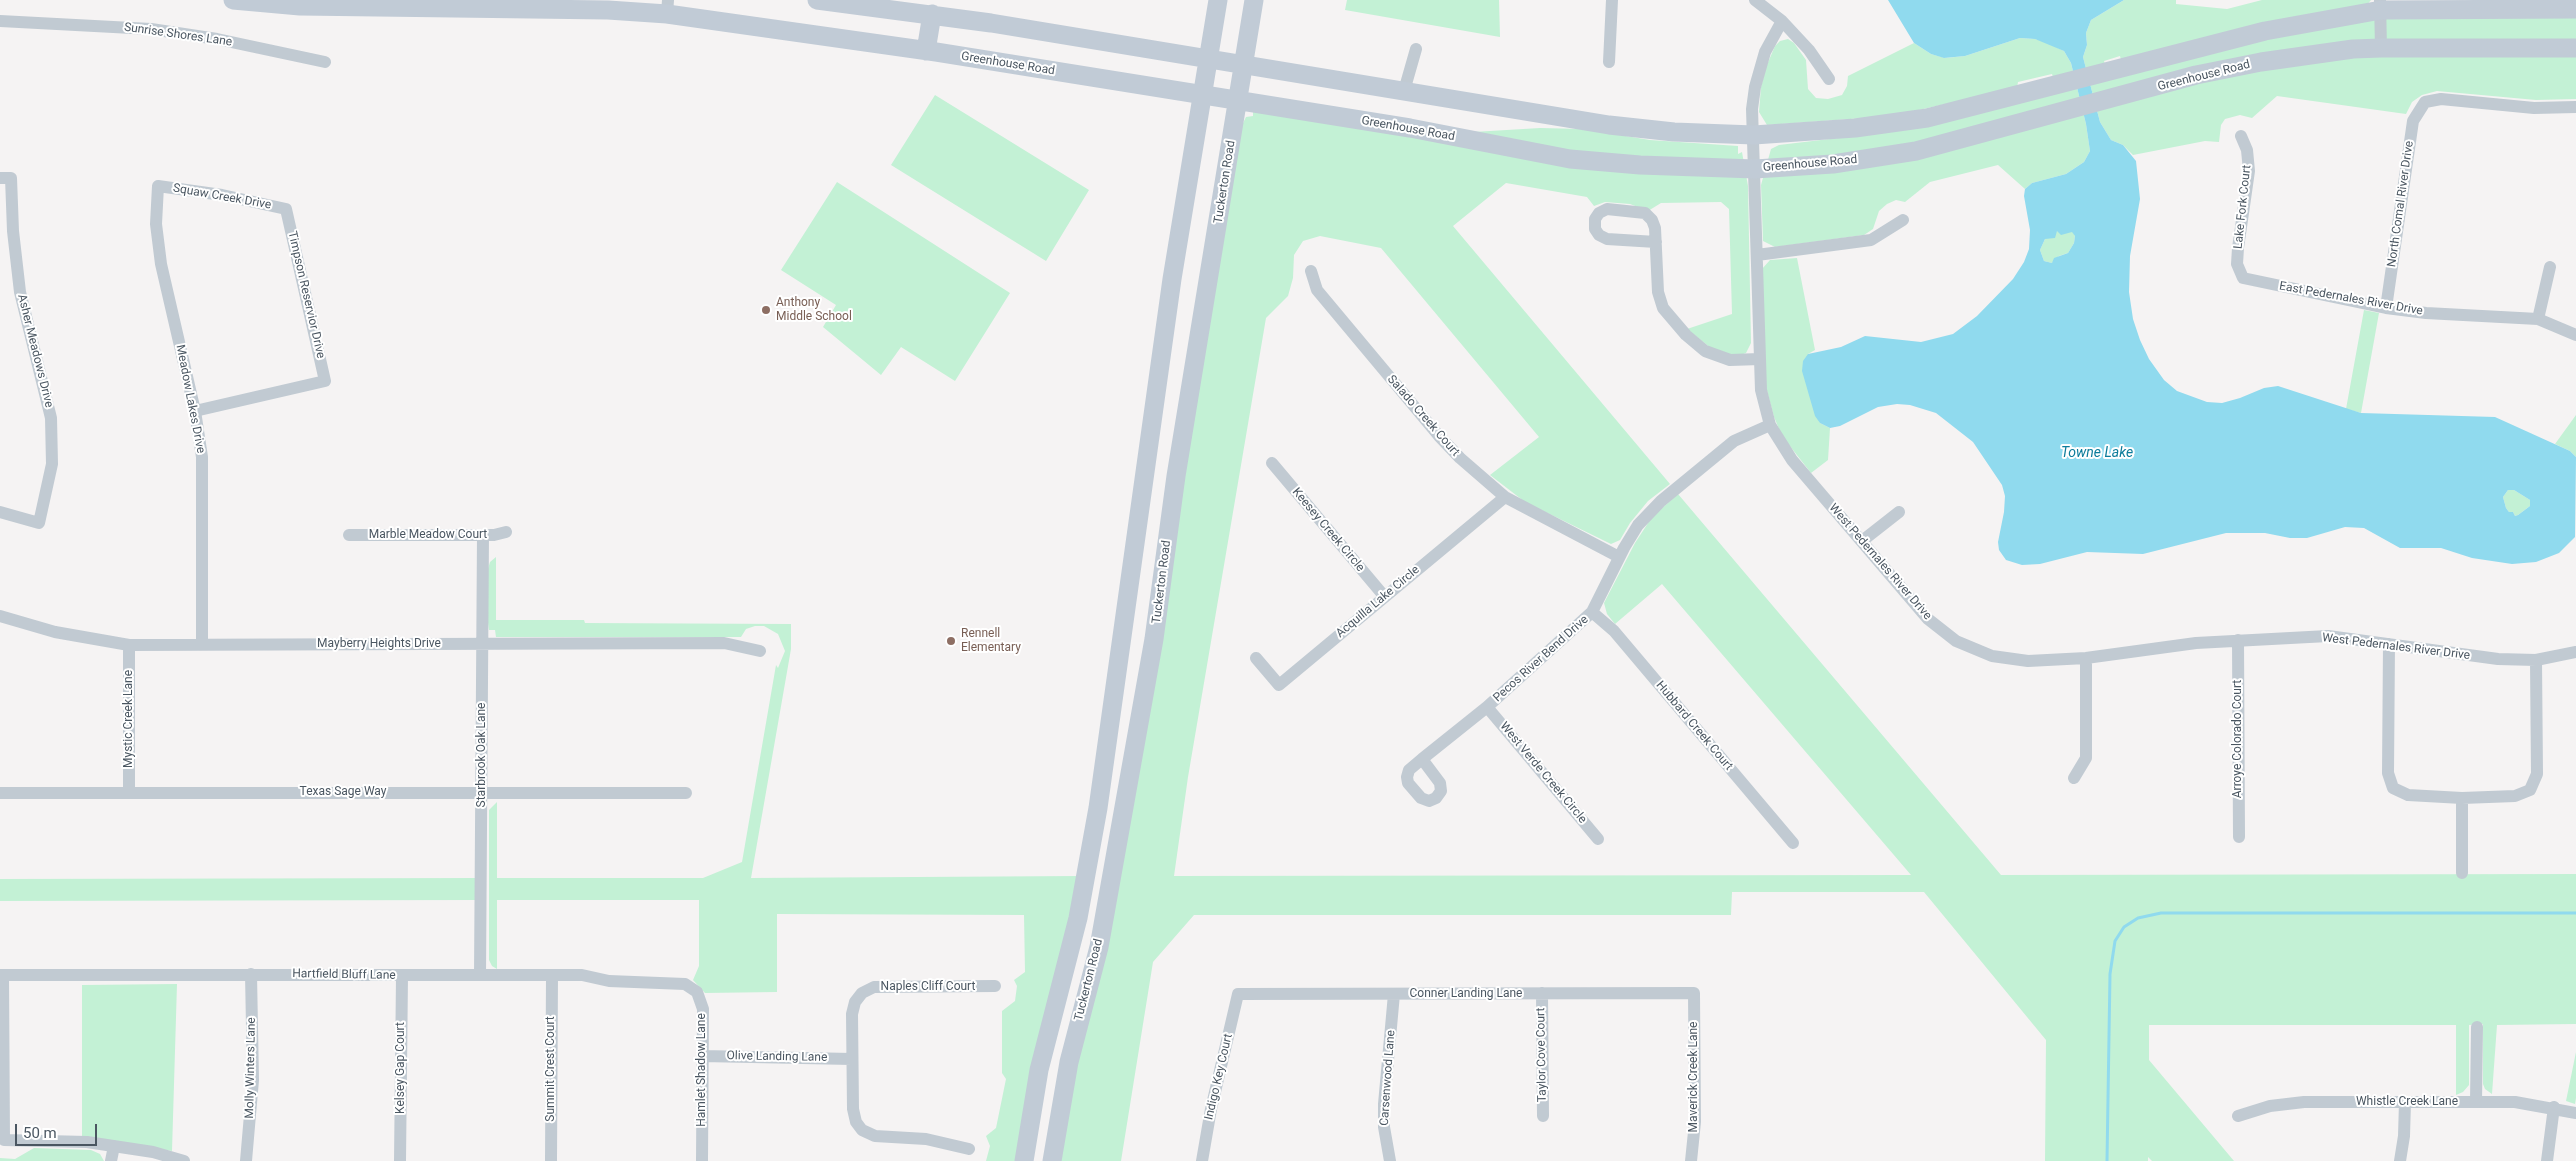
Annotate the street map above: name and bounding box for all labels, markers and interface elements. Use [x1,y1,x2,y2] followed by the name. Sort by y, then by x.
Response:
[123,20,233,50] street label: Sunrise Shores Lane
[960,49,1056,79] street label: Greenhouse Road
[2156,58,2252,94] street label: Greenhouse Road
[1360,114,1456,144] street label: Greenhouse Road
[1211,139,1239,225] street label: Tuckerton Road
[2385,140,2417,268] street label: North Comal River Drive
[1762,153,1858,175] street label: Greenhouse Road
[2231,164,2255,250] street label: Lake Fork Court
[172,181,272,213] street label: Squaw Creek Drive
[284,230,328,360] street label: Timpson Reservior Drive
[2278,279,2424,319] street label: East Pedernales River Drive
[14,293,56,409] street label: Asher Meadows Drive
[776,296,852,324] place label: Anthony Middle School
[760,304,772,316] marker: Anthony Middle School
[172,343,208,455] street label: Meadow Lakes Drive
[1384,372,1462,460] street label: Salado Creek Court
[2061,445,2133,461] water label: Towne Lake
[1289,485,1367,575] street label: Keesey Creek Circle
[1826,501,1934,623] street label: West Pedernales River Drive
[369,528,487,542] street label: Marble Meadow Court
[1150,539,1174,625] street label: Tuckerton Road
[1333,563,1423,641] street label: Acquilla Lake Circle
[1491,613,1591,705] street label: Pecos River Bend Drive
[961,627,1021,655] place label: Rennell Elementary
[2321,631,2471,663] street label: West Pedernales River Drive
[945,635,957,647] marker: Rennell Elementary
[317,637,441,651] street label: Mayberry Heights Drive
[122,670,136,768] street label: Mystic Creek Lane
[1652,678,1736,774] street label: Hubbard Creek Court
[2231,680,2245,798] street label: Arroye Colorado Court
[475,703,489,807] street label: Starbrook Oak Lane
[1496,720,1590,826] street label: West Verde Creek Circle
[300,785,386,799] street label: Texas Sage Way
[1072,938,1106,1022] street label: Tuckerton Road
[292,967,396,983] street label: Hartfield Bluff Lane
[881,980,975,994] street label: Naples Cliff Court
[1410,987,1522,1001] street label: Conner Landing Lane
[1534,1008,1550,1102] street label: Taylor Cove Court
[695,1013,709,1127] street label: Hamlet Shadow Lane
[544,1016,558,1122] street label: Summit Crest Court
[243,1017,259,1119] street label: Molly Winters Lane
[394,1022,408,1114] street label: Kelsey Gap Court
[1687,1022,1701,1132] street label: Maverick Creek Lane
[1377,1030,1399,1126] street label: Carsenwood Lane
[1202,1033,1236,1121] street label: Indigo Key Court
[726,1049,828,1065] street label: Olive Landing Lane
[2356,1095,2458,1109] street label: Whistle Creek Lane
[18,1114,100,1146] scale bar
[23,1124,57,1142] text: 50 m

